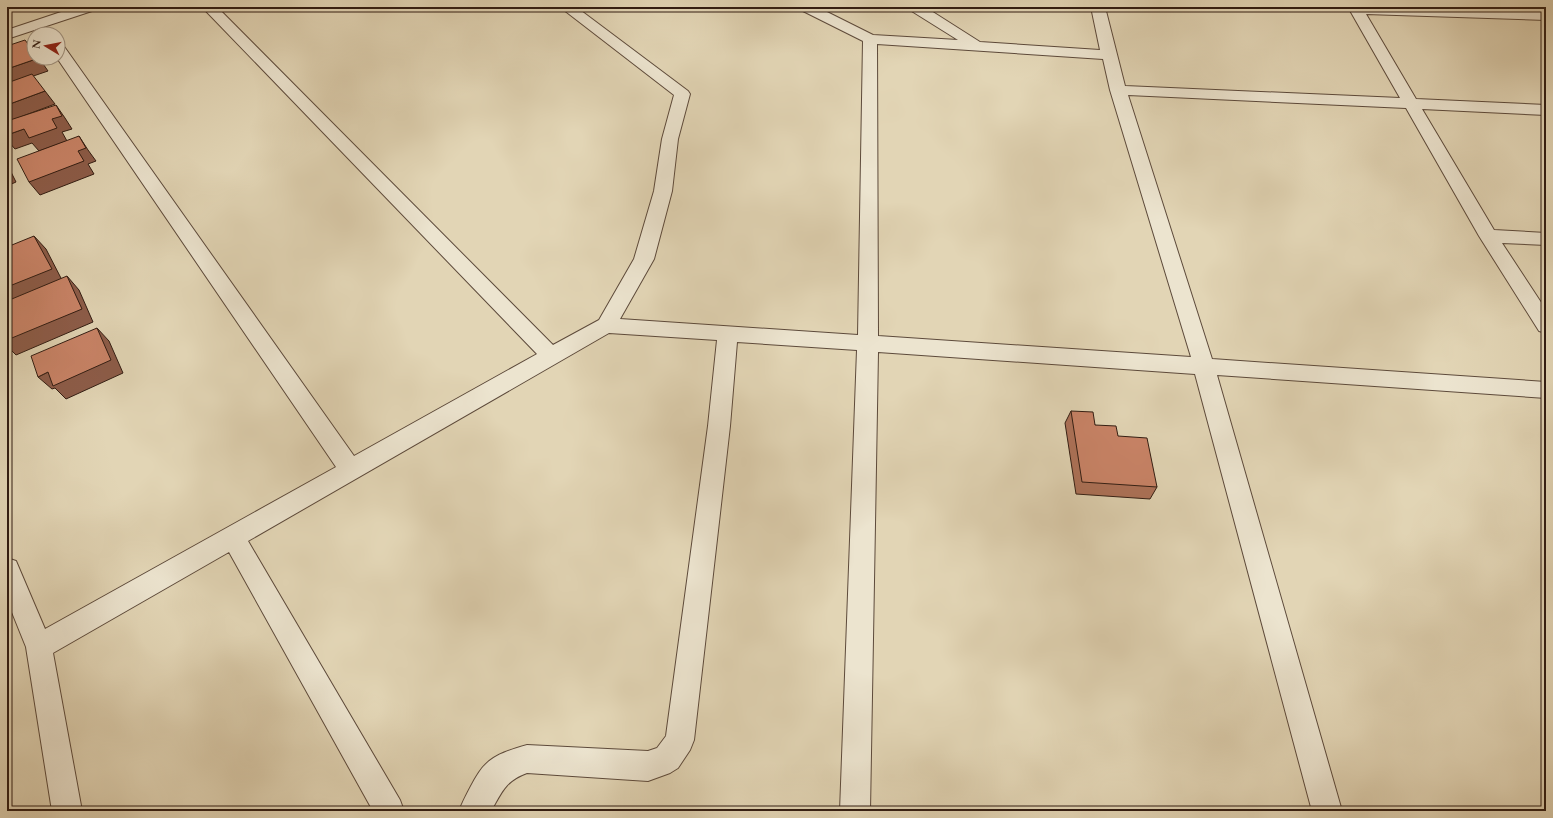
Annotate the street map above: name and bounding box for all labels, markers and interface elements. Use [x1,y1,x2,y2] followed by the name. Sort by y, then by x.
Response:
[26,26,66,66] north arrow
[28,39,44,50] text: N

